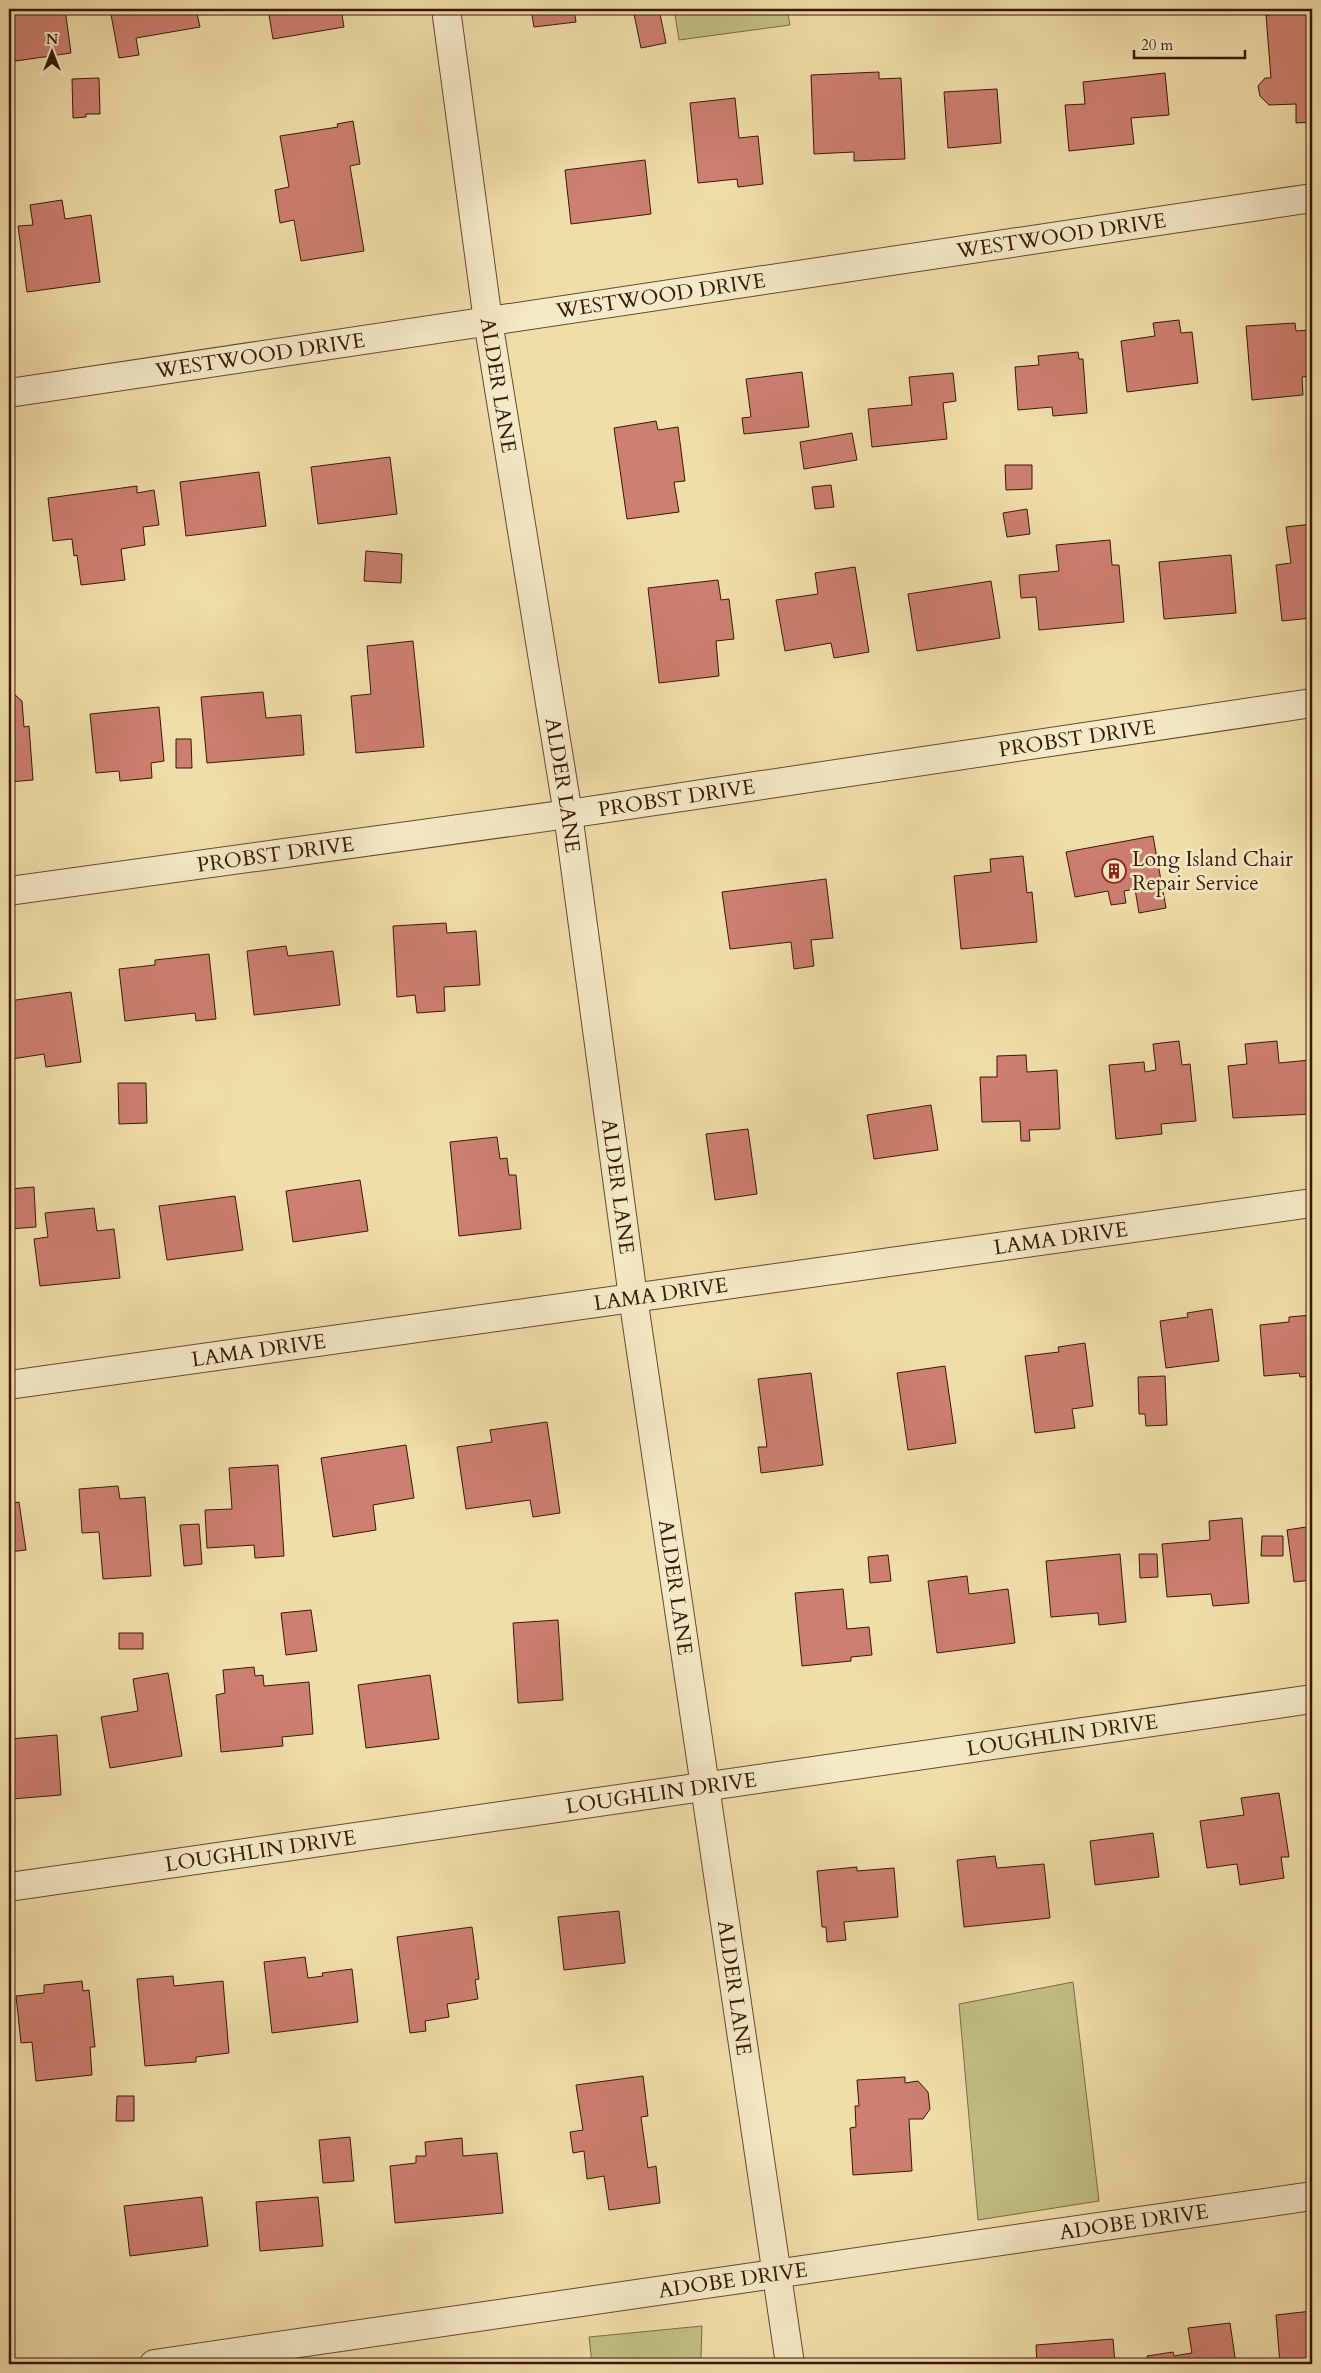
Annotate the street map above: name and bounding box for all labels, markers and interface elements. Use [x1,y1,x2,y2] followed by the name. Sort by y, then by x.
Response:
[28,28,78,78] north arrow
[1134,28,1245,60] scale bar
[46,30,58,49] text: N
[1141,35,1173,55] text: 20 m
[954,206,1168,266] street label: WESTWOOD DRIVE
[553,265,768,326] street label: WESTWOOD DRIVE
[473,316,524,455] street label: ALDER LANE
[152,325,367,386] street label: WESTWOOD DRIVE
[997,712,1157,764] street label: PROBST DRIVE
[538,715,588,855] street label: ALDER LANE
[596,772,757,824] street label: PROBST DRIVE
[195,829,356,879] street label: PROBST DRIVE
[1132,845,1293,898] place label: Long Island Chair Repair Service
[1101,858,1127,884] building icon: Long Island Chair Repair Service
[595,1117,642,1256] street label: ALDER LANE
[992,1214,1130,1262] street label: LAMA DRIVE
[592,1270,730,1318] street label: LAMA DRIVE
[190,1326,328,1374] street label: LAMA DRIVE
[651,1518,700,1657] street label: ALDER LANE
[965,1707,1160,1763] street label: LOUGHLIN DRIVE
[564,1765,759,1821] street label: LOUGHLIN DRIVE
[163,1823,358,1879] street label: LOUGHLIN DRIVE
[710,1918,759,2058] street label: ALDER LANE
[1057,2197,1210,2247] street label: ADOBE DRIVE
[657,2255,809,2305] street label: ADOBE DRIVE

